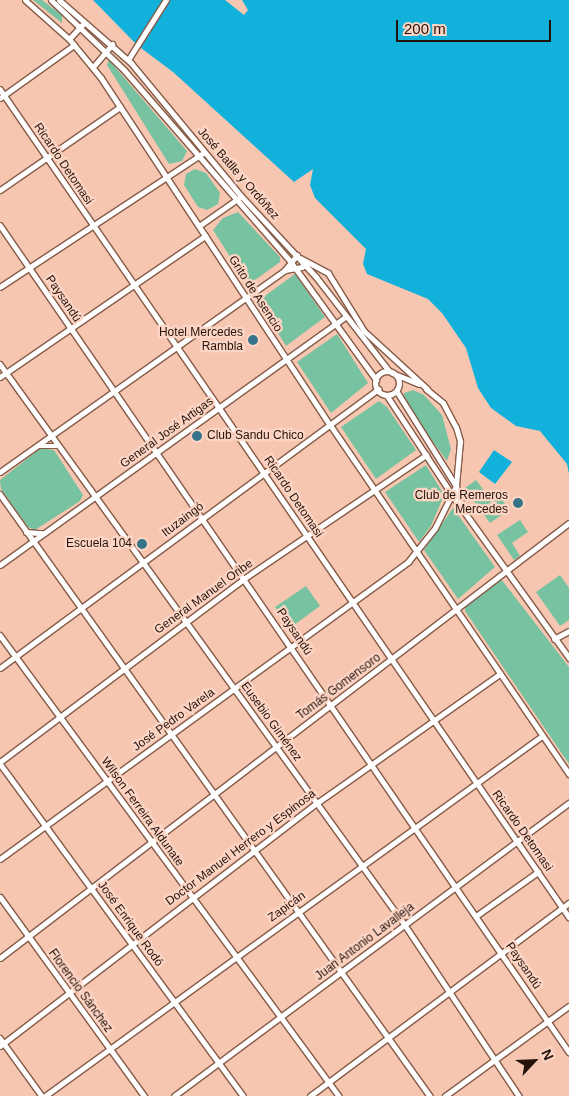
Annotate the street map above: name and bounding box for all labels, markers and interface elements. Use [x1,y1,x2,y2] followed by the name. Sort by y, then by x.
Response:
[399,10,554,42] scale bar
[404,20,446,37] text: 200 m
[30,120,96,208] street label: Ricardo Detomasi
[194,125,282,223] street label: José Batlle y Ordóñez
[225,253,285,335] street label: Grito de Asencio
[42,273,84,325] street label: Paysandú
[159,326,243,354] place label: Hotel Mercedes Rambla
[247,334,259,346] marker: Hotel Mercedes Rambla
[117,394,217,472] street label: General José Artigas
[207,429,304,443] place label: Club Sandu Chico
[191,430,203,442] marker: Club Sandu Chico
[260,453,326,541] street label: Ricardo Detomasi
[415,489,508,517] place label: Club de Remeros Mercedes
[512,497,524,509] marker: Club de Remeros Mercedes
[159,500,207,540] street label: Ituzaingó
[66,537,132,551] place label: Escuela 104
[136,538,148,550] marker: Escuela 104
[152,556,256,638] street label: General Manuel Oribe
[273,606,315,658] street label: Paysandú
[294,651,384,723] street label: Tomás Gomensoro
[237,679,305,765] street label: Eusebio Giménez
[130,685,218,755] street label: José Pedro Varela
[97,754,187,870] street label: Wilson Ferreira Aldunate
[163,787,319,909] street label: Doctor Manuel Herrero y Espinosa
[489,788,555,874] street label: Ricardo Detomasi
[94,878,166,970] street label: José Enrique Rodó
[265,889,309,925] street label: Zapicán
[312,900,418,984] street label: Juan Antonio Lavalleja
[502,940,544,992] street label: Paysandú
[45,947,115,1035] street label: Florencio Sánchez
[509,1036,559,1086] north arrow
[538,1047,557,1063] text: N

